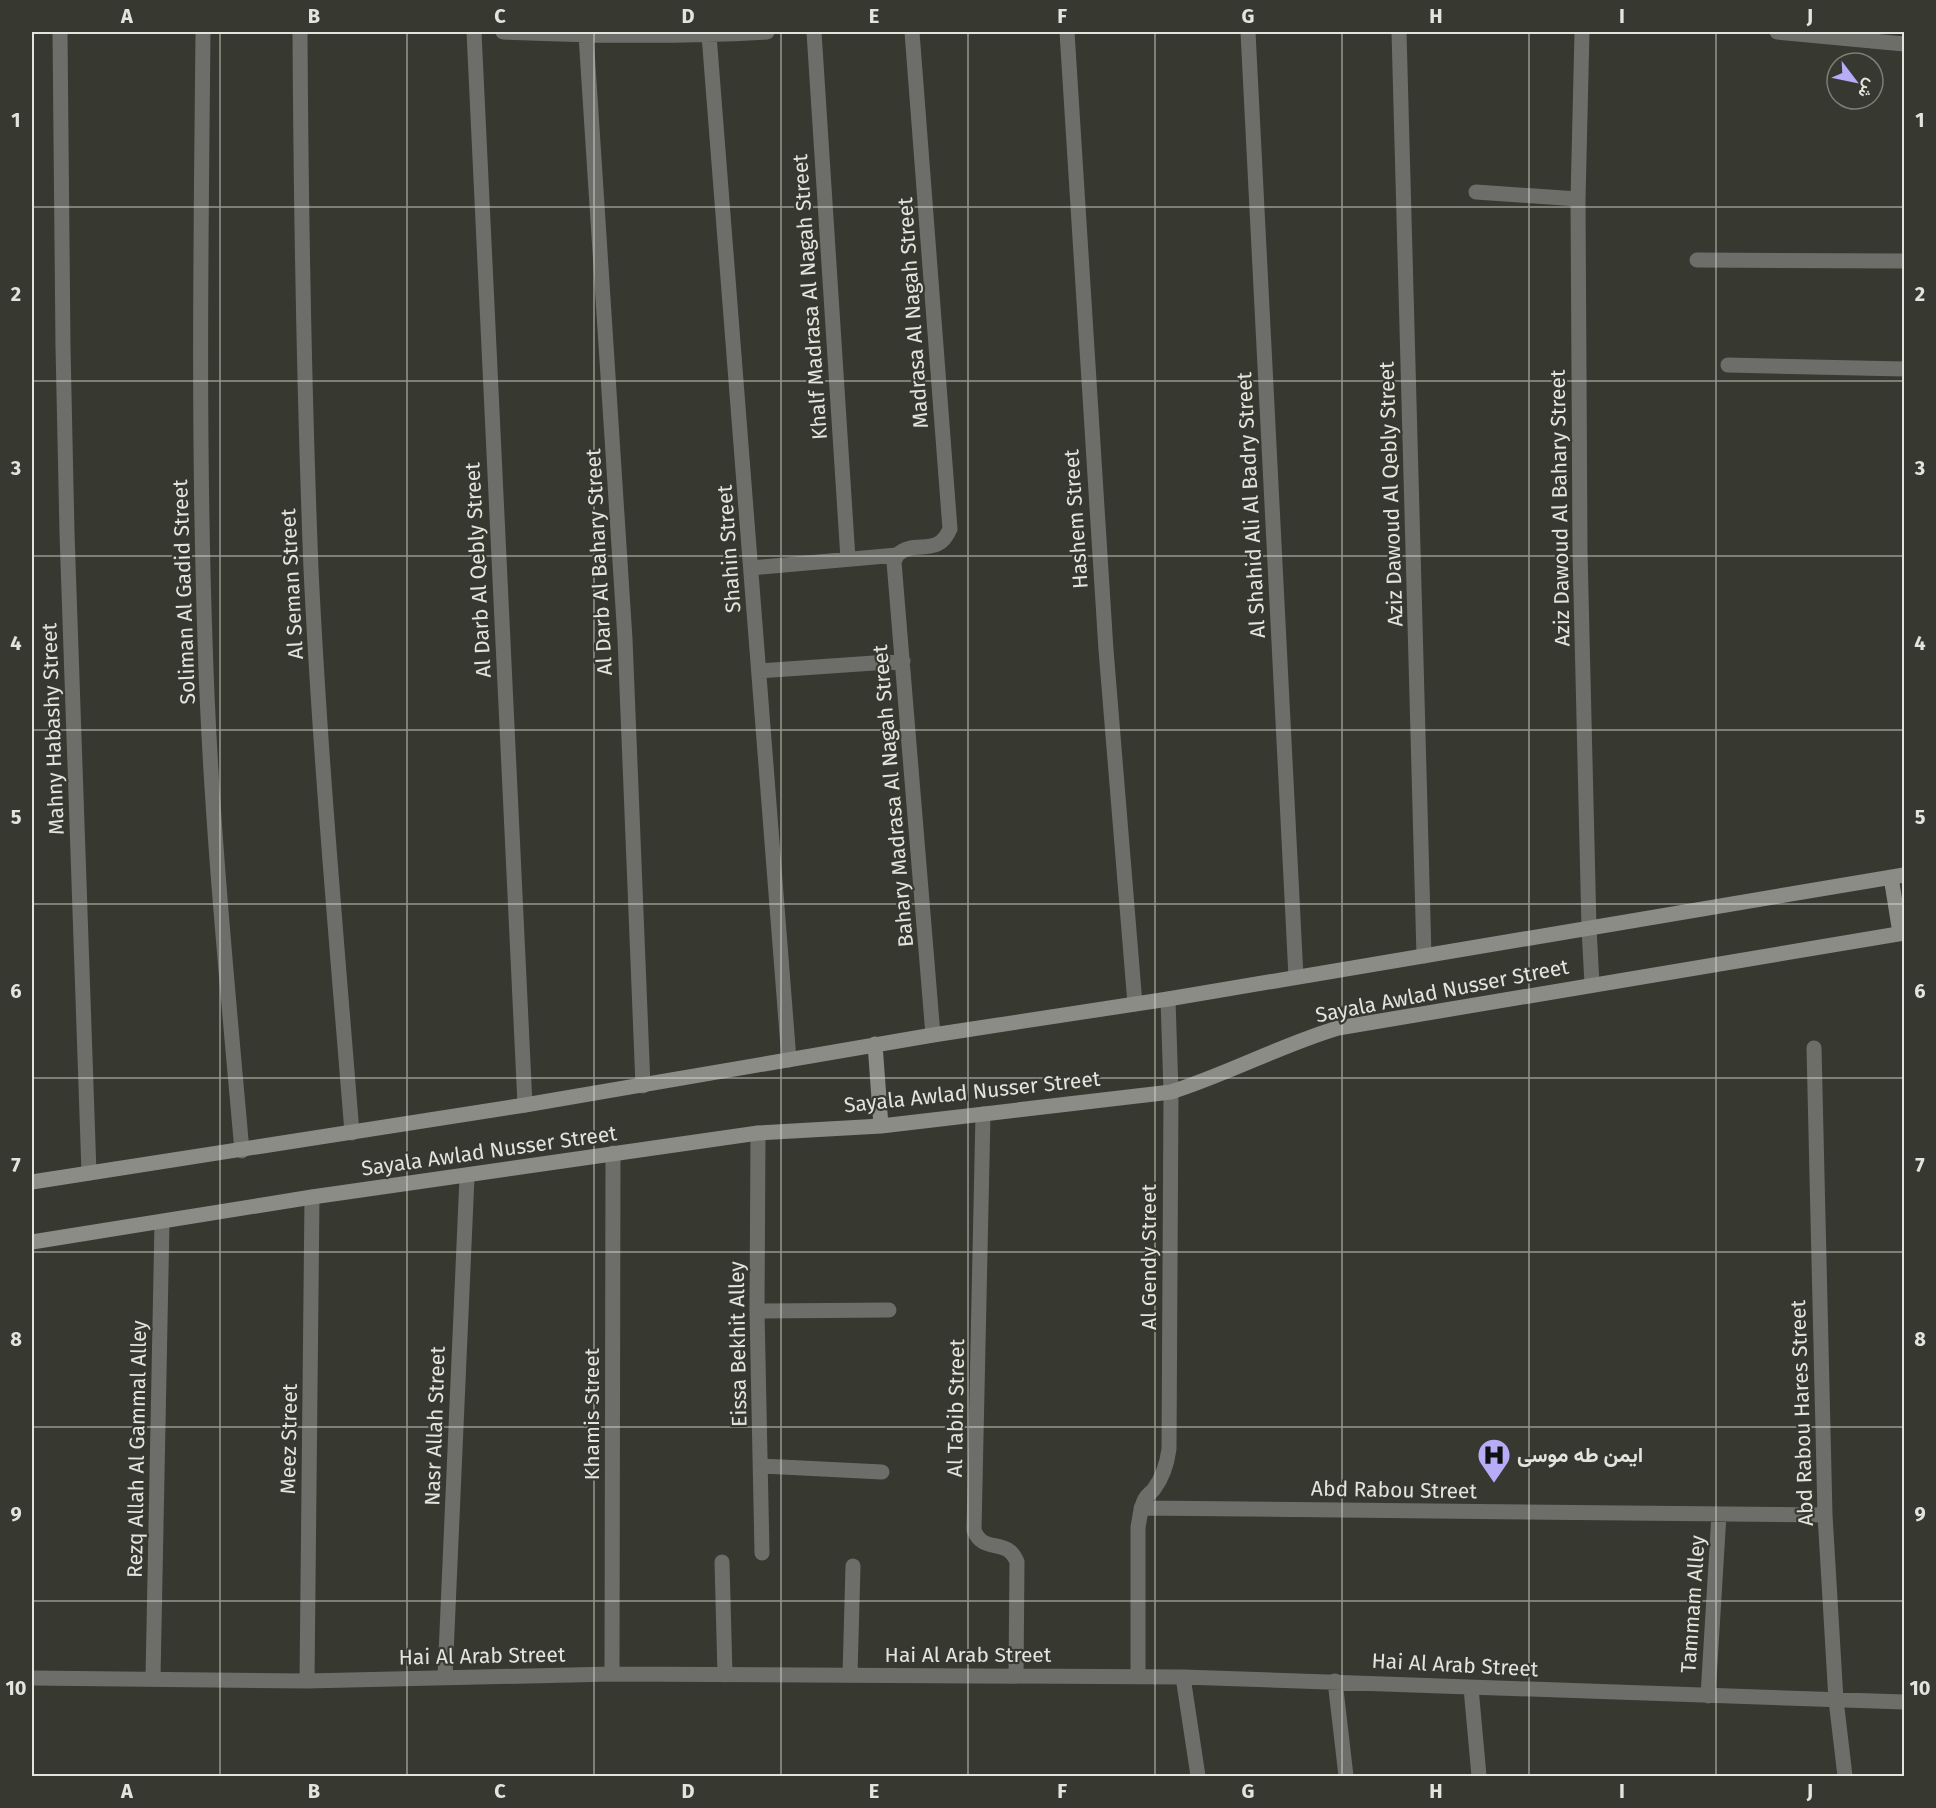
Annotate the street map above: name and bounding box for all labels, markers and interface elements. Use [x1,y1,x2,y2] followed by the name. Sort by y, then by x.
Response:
[120,4,134,28] text: A
[308,4,320,28] text: B
[494,4,506,28] text: C
[681,4,695,28] text: D
[869,4,879,28] text: E
[1057,4,1067,28] text: F
[1242,4,1254,28] text: G
[1429,4,1443,28] text: H
[1619,4,1625,28] text: I
[1806,4,1813,28] text: J
[1825,51,1885,111] north arrow
[1854,75,1880,102] text: ش
[11,108,21,132] text: 1
[1915,108,1925,132] text: 1
[787,153,833,441] street label: Khalf Madrasa Al Nagah Street
[892,196,934,429] street label: Madrasa Al Nagah Street
[11,282,21,306] text: 2
[1915,282,1925,306] text: 2
[1373,361,1409,627] street label: Aziz Dawoud Al Qebly Street
[1545,369,1575,647] street label: Aziz Dawoud Al Bahary Street
[1231,371,1271,639] street label: Al Shahid Ali Al Badry Street
[580,447,618,676] street label: Al Darb Al Bahary Street
[1058,448,1094,590] street label: Hashem Street
[10,456,21,480] text: 3
[1914,456,1925,480] text: 3
[459,461,497,678] street label: Al Darb Al Qebly Street
[167,479,201,705] street label: Soliman Al Gadid Street
[712,484,746,614] street label: Shahin Street
[275,508,309,660] street label: Al Seman Street
[36,622,70,835] street label: Mahny Habashy Street
[10,631,22,655] text: 4
[1914,631,1926,655] text: 4
[867,643,919,948] street label: Bahary Madrasa Al Nagah Street
[11,805,22,829] text: 5
[1915,805,1926,829] text: 5
[1313,954,1571,1028] street label: Sayala Awlad Nusser Street
[10,979,22,1003] text: 6
[1914,979,1926,1003] text: 6
[843,1066,1102,1118] street label: Sayala Awlad Nusser Street
[360,1120,619,1182] street label: Sayala Awlad Nusser Street
[11,1153,21,1177] text: 7
[1915,1153,1925,1177] text: 7
[1136,1183,1162,1330] street label: Al Gendy Street
[724,1260,752,1427] street label: Eissa Bekhit Alley
[1785,1299,1819,1526] street label: Abd Rabou Hares Street
[122,1319,152,1578] street label: Rezq Allah Al Gammal Alley
[10,1327,22,1351] text: 8
[1914,1327,1926,1351] text: 8
[942,1338,970,1477] street label: Al Tabib Street
[419,1345,451,1506] street label: Nasr Allah Street
[579,1347,605,1480] street label: Khamis Street
[275,1383,303,1495] street label: Meez Street
[1476,1437,1512,1484] hospital icon: ايمن طه موسى
[1517,1442,1643,1468] place label: ايمن طه موسى
[1311,1476,1478,1504] street label: Abd Rabou Street
[10,1502,22,1526] text: 9
[1914,1502,1926,1526] text: 9
[1675,1534,1711,1674] street label: Tammam Alley
[398,1642,566,1670] street label: Hai Al Arab Street
[885,1642,1052,1668] street label: Hai Al Arab Street
[1371,1648,1539,1682] street label: Hai Al Arab Street
[6,1676,26,1700] text: 10
[1910,1676,1930,1700] text: 10
[120,1779,134,1803] text: A
[308,1779,320,1803] text: B
[494,1779,506,1803] text: C
[681,1779,695,1803] text: D
[869,1779,879,1803] text: E
[1057,1779,1067,1803] text: F
[1242,1779,1254,1803] text: G
[1429,1779,1443,1803] text: H
[1619,1779,1625,1803] text: I
[1806,1779,1813,1803] text: J

